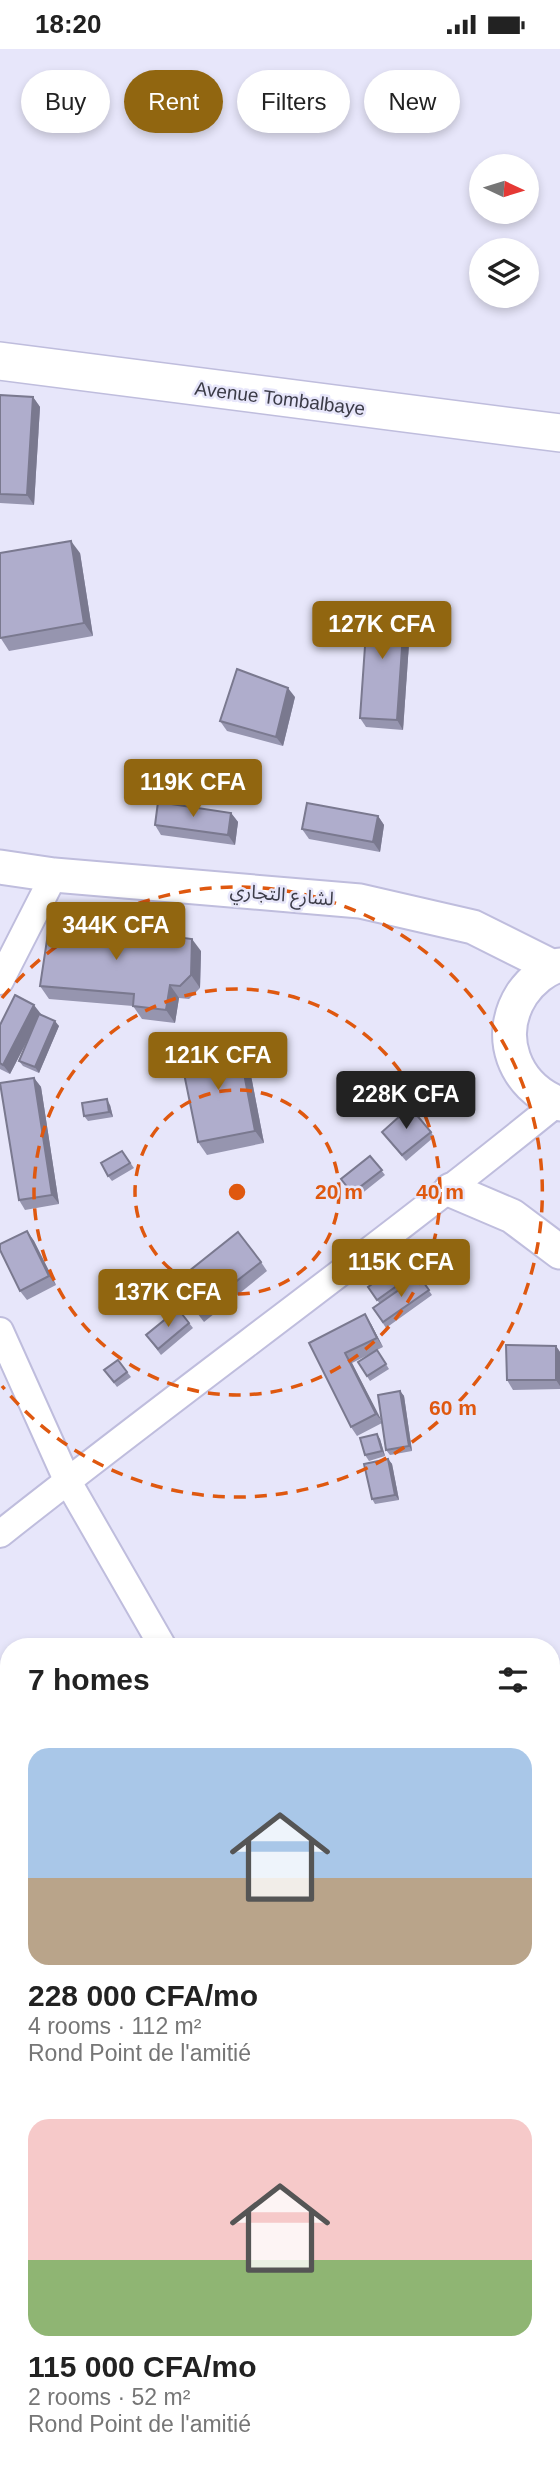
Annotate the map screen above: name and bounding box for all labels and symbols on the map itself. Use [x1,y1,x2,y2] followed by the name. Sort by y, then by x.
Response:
[469,154,539,224] north arrow
[194,378,366,419] street label: Avenue Tombalbaye
[310,601,454,661] pin: 127K CFA
[121,759,265,819] pin: 119K CFA
[229,880,335,914] street label: لشارع التجاري
[44,902,188,962] pin: 344K CFA
[146,1033,290,1092] pin: 121K CFA
[334,1072,478,1131] pin: 228K CFA
[225,1180,249,1204] centre of rings
[315,1180,363,1203] text: 20 m
[416,1180,464,1203] text: 40 m
[329,1239,473,1299] pin: 115K CFA
[96,1269,240,1329] pin: 137K CFA
[429,1396,477,1419] text: 60 m

